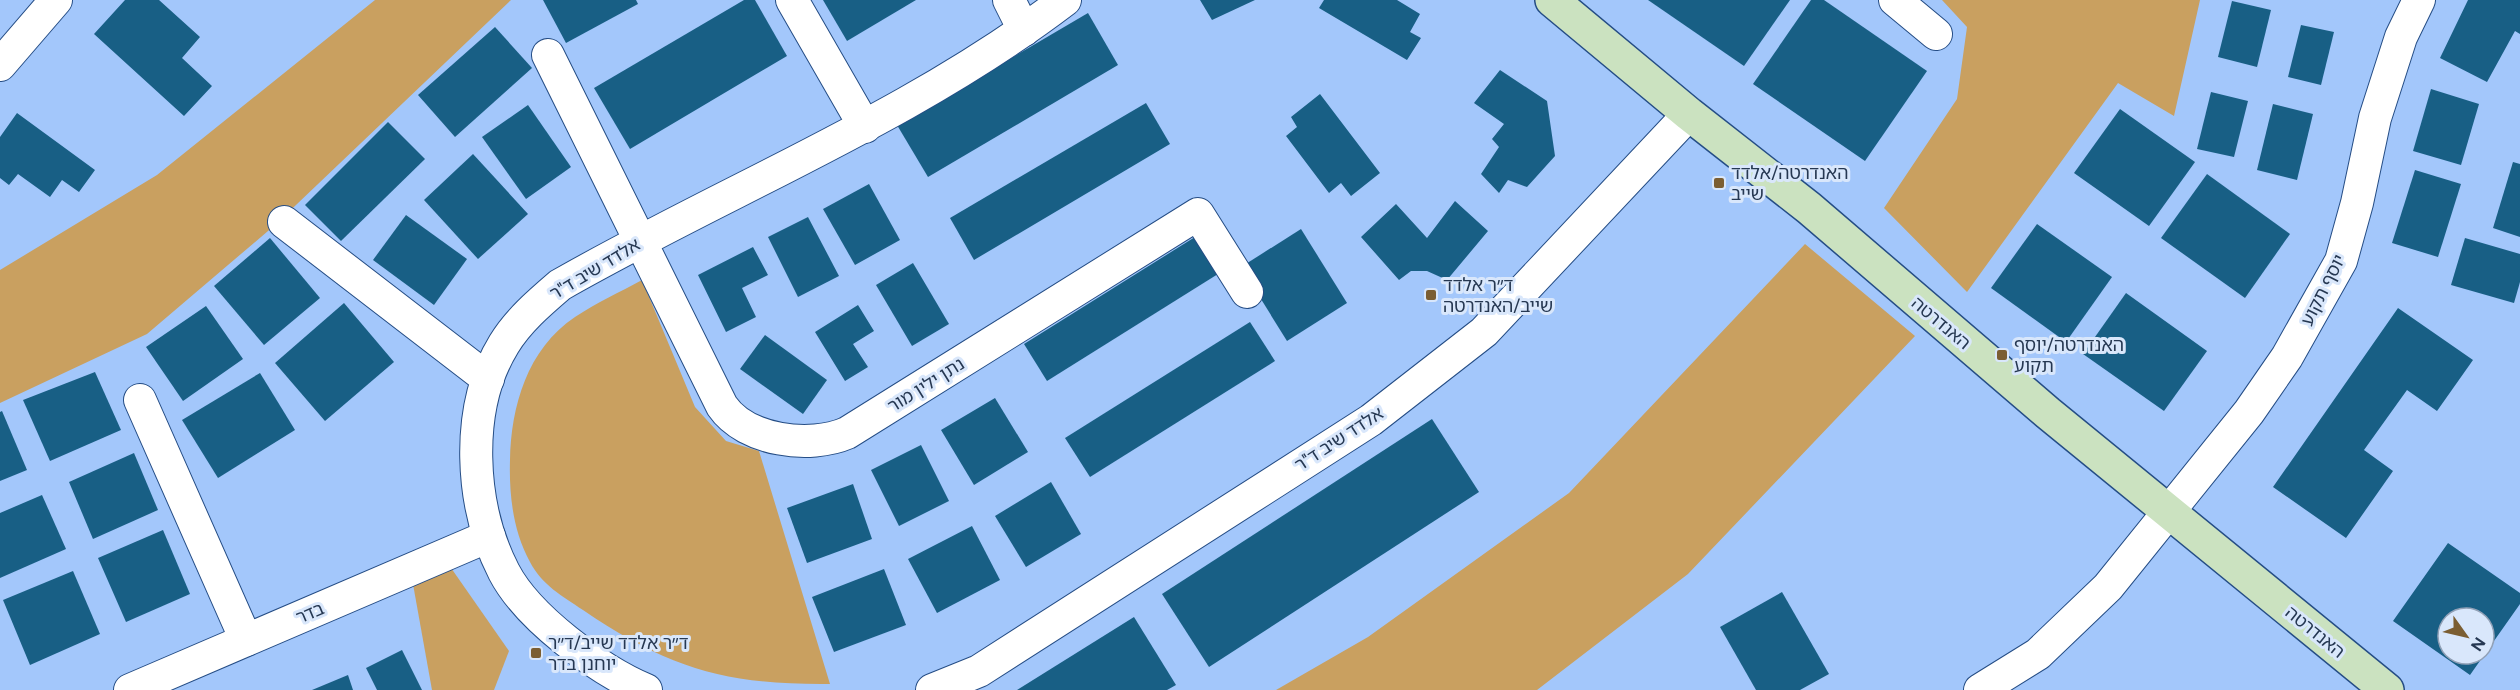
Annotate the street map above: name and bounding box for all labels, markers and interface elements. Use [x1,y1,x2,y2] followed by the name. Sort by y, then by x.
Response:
[1731,162,1849,205] place label: האנדרטה/אלדד שייב
[1712,176,1726,190] marker: האנדרטה/אלדד שייב
[546,233,644,305] street label: אלדד שיב ד"ר
[2296,251,2350,329] street label: יוסף תקוע
[1443,274,1553,317] place label: ד״ר אלדד שייב/האנדרטה
[1424,288,1438,302] marker: ד״ר אלדד שייב/האנדרטה
[1907,292,1975,354] street label: האנדרטה
[2014,334,2124,377] place label: האנדרטה/יוסף תקוע
[1995,348,2009,362] marker: האנדרטה/יוסף תקוע
[884,353,968,417] street label: נתן ילין מור
[1290,402,1388,476] street label: אלדד שיב ד"ר
[293,597,327,629] street label: בדר
[2281,601,2349,663] street label: האנדרטה
[2436,606,2496,666] north arrow
[548,632,689,675] place label: ד״ר אלדד שייב/ד״ר יוחנן בדר
[2467,634,2489,655] text: N
[529,646,543,660] marker: ד״ר אלדד שייב/ד״ר יוחנן בדר

